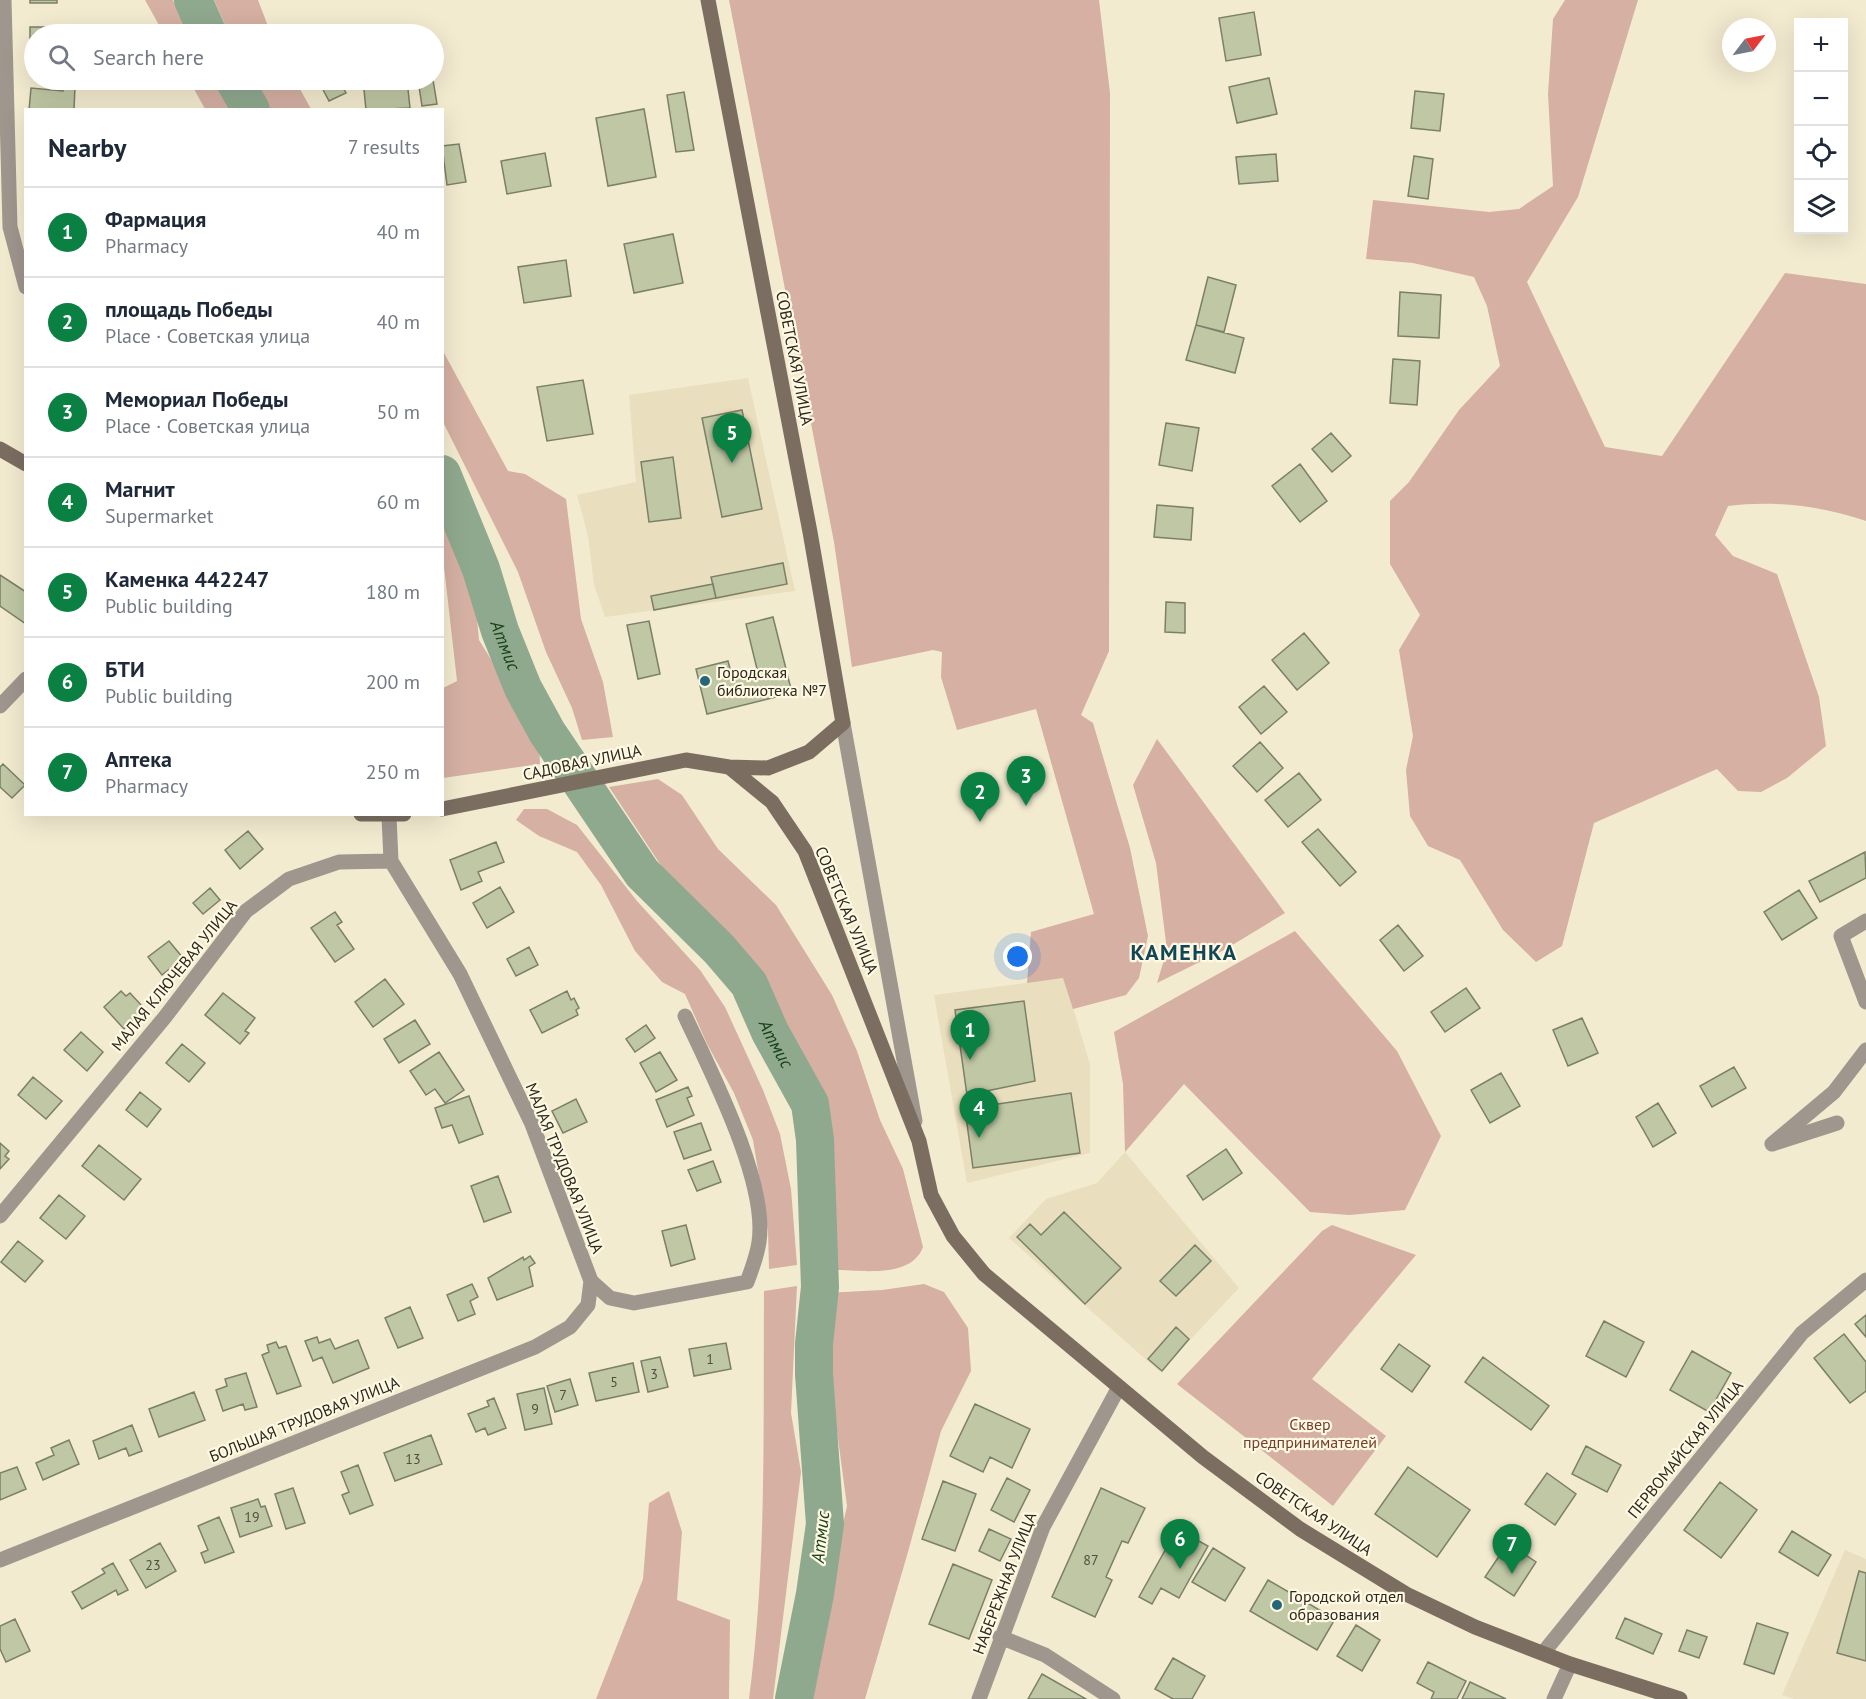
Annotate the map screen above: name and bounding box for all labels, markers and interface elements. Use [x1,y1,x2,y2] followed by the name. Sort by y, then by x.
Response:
[1722,18,1776,72] north arrow
[1794,18,1848,234] map controls
[1794,18,1848,72] button: +
[24,24,444,90] search box
[45,41,78,74] icon: search
[93,43,204,71] text: Search here
[1794,72,1848,126] button: −
[1794,126,1848,180] button: locate
[48,131,126,164] text: Nearby
[348,134,420,160] text: 7 results
[1794,180,1848,234] button: layers
[105,205,206,233] text: Фармация
[62,219,73,245] text: 1
[377,219,420,245] text: 40 m
[105,233,188,259] text: Pharmacy
[772,289,818,428] street label: СОВЕТСКАЯ УЛИЦА
[105,295,273,323] text: площадь Победы
[62,309,73,335] text: 2
[377,309,420,335] text: 40 m
[105,323,310,349] text: Place · Советская улица
[105,385,289,413] text: Мемориал Победы
[62,399,73,425] text: 3
[377,399,420,425] text: 50 m
[105,413,310,439] text: Place · Советская улица
[712,414,752,463] pin: 5
[105,475,175,503] text: Магнит
[62,489,73,515] text: 4
[377,489,420,515] text: 60 m
[105,503,213,529] text: Supermarket
[105,565,269,593] text: Каменка 442247
[62,579,73,605] text: 5
[366,579,420,605] text: 180 m
[105,593,233,619] text: Public building
[486,617,526,674] water label: Атмис
[105,655,145,683] text: БТИ
[717,662,827,700] place label: Городская библиотека №7
[62,669,73,695] text: 6
[366,669,420,695] text: 200 m
[698,674,712,688] marker: Городская библиотека №7
[105,683,233,709] text: Public building
[521,740,644,784] street label: САДОВАЯ УЛИЦА
[105,745,172,773] text: Аптека
[1006,756,1046,806] pin: 3
[62,759,73,785] text: 7
[366,759,420,785] text: 250 m
[960,772,1000,822] pin: 2
[105,773,188,799] text: Pharmacy
[811,843,883,977] street label: СОВЕТСКАЯ УЛИЦА
[107,895,241,1055] street label: МАЛАЯ КЛЮЧЕВАЯ УЛИЦА
[1130,938,1238,966] district label: КАМЕНКА
[1003,942,1032,971] your location
[950,1010,990,1060] pin: 1
[754,1015,799,1072] water label: Атмис
[522,1080,609,1257] street label: МАЛАЯ ТРУДОВАЯ УЛИЦА
[960,1088,998,1138] pin: 4
[706,1350,714,1368] house number: 1
[650,1365,658,1383] house number: 3
[206,1371,402,1466] street label: БОЛЬШАЯ ТРУДОВАЯ УЛИЦА
[610,1373,618,1391] house number: 5
[1623,1375,1747,1522] street label: ПЕРВОМАЙСКАЯ УЛИЦА
[559,1386,567,1404] house number: 7
[531,1400,539,1418] house number: 9
[1243,1414,1377,1452] park label: Сквер предпринимателей
[405,1450,421,1468] house number: 13
[1252,1467,1377,1560] street label: СОВЕТСКАЯ УЛИЦА
[244,1508,260,1526] house number: 19
[968,1509,1041,1657] street label: НАБЕРЕЖНАЯ УЛИЦА
[806,1510,834,1565] water label: Атмис
[1160,1520,1200,1569] pin: 6
[1492,1524,1532,1574] pin: 7
[1083,1551,1099,1569] house number: 87
[145,1556,161,1574] house number: 23
[1289,1586,1404,1624] place label: Городской отдел образования
[1270,1598,1284,1612] marker: Городской отдел образования

